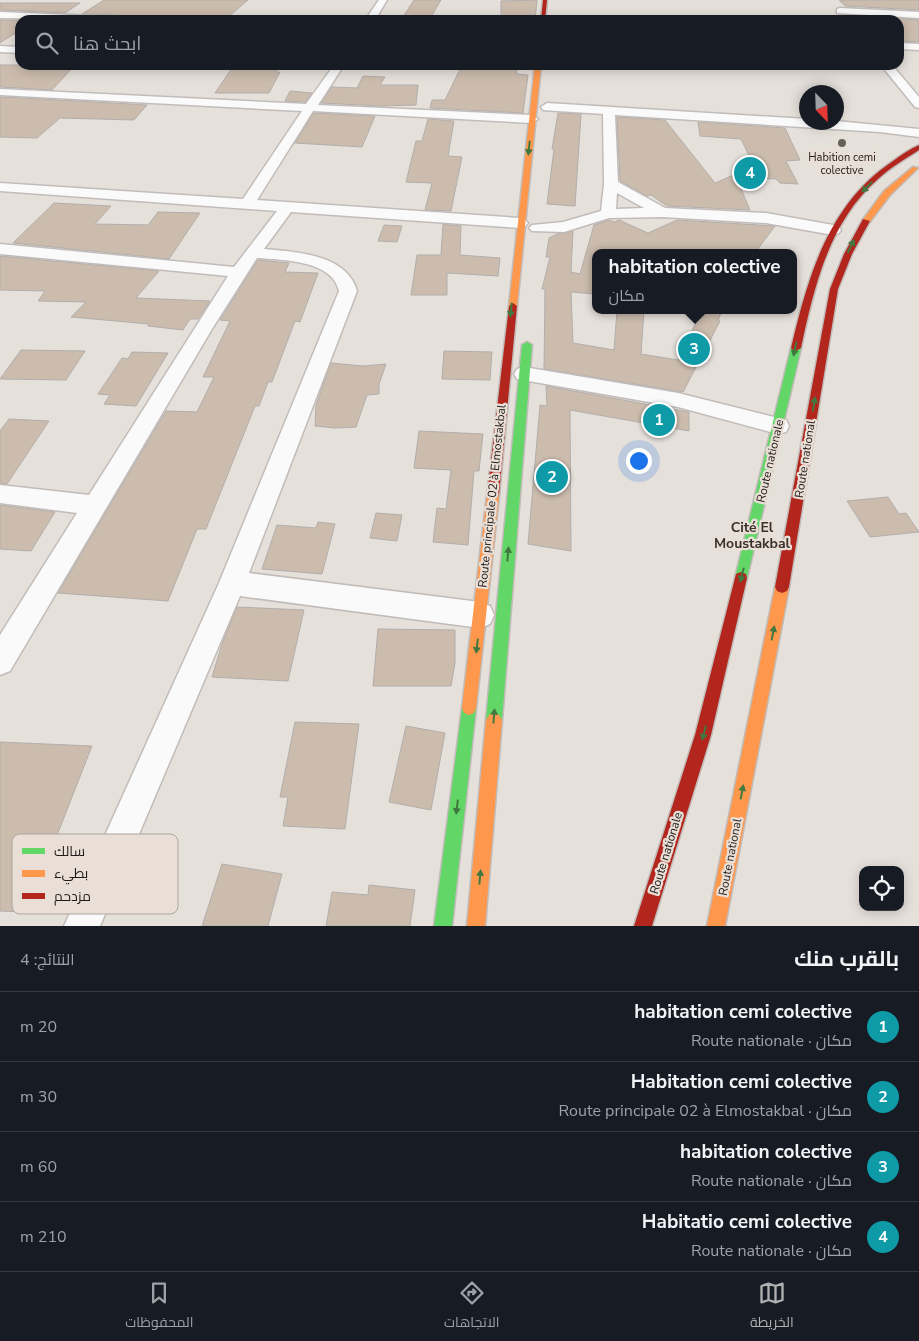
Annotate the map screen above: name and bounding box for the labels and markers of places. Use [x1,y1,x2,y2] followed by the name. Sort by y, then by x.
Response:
[836,137,848,149] marker: Habition cemi colective
[808,150,876,178] place label: Habition cemi colective
[734,154,766,192] pin: 4
[678,330,710,368] pin: 3
[643,401,675,439] pin: 1
[536,458,568,496] pin: 2

